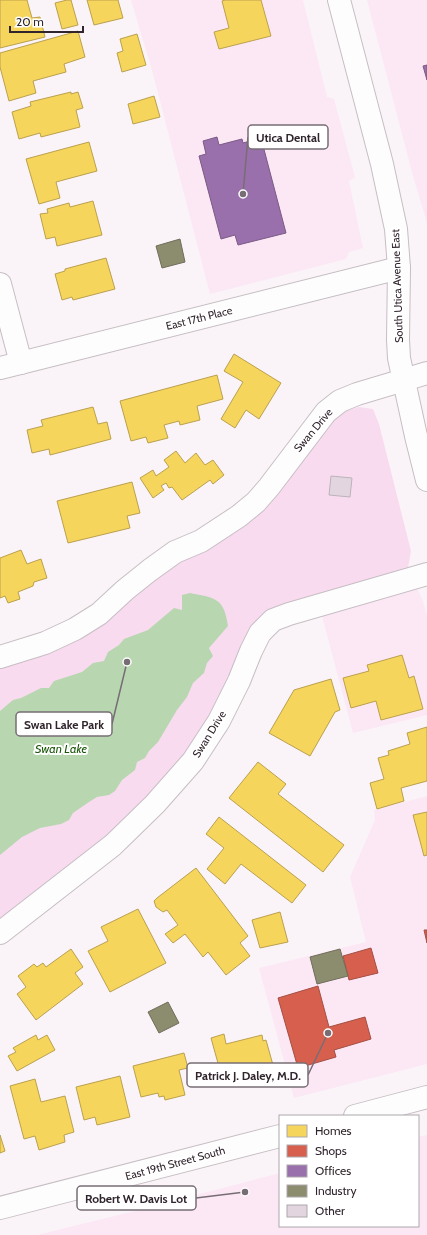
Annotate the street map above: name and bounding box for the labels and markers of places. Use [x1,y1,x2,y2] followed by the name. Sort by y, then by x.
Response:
[248,125,328,149] callout: Utica Dental
[16,712,112,736] callout: Swan Lake Park
[187,1063,308,1087] callout: Patrick J. Daley, M.D.
[77,1186,196,1210] callout: Robert W. Davis Lot

